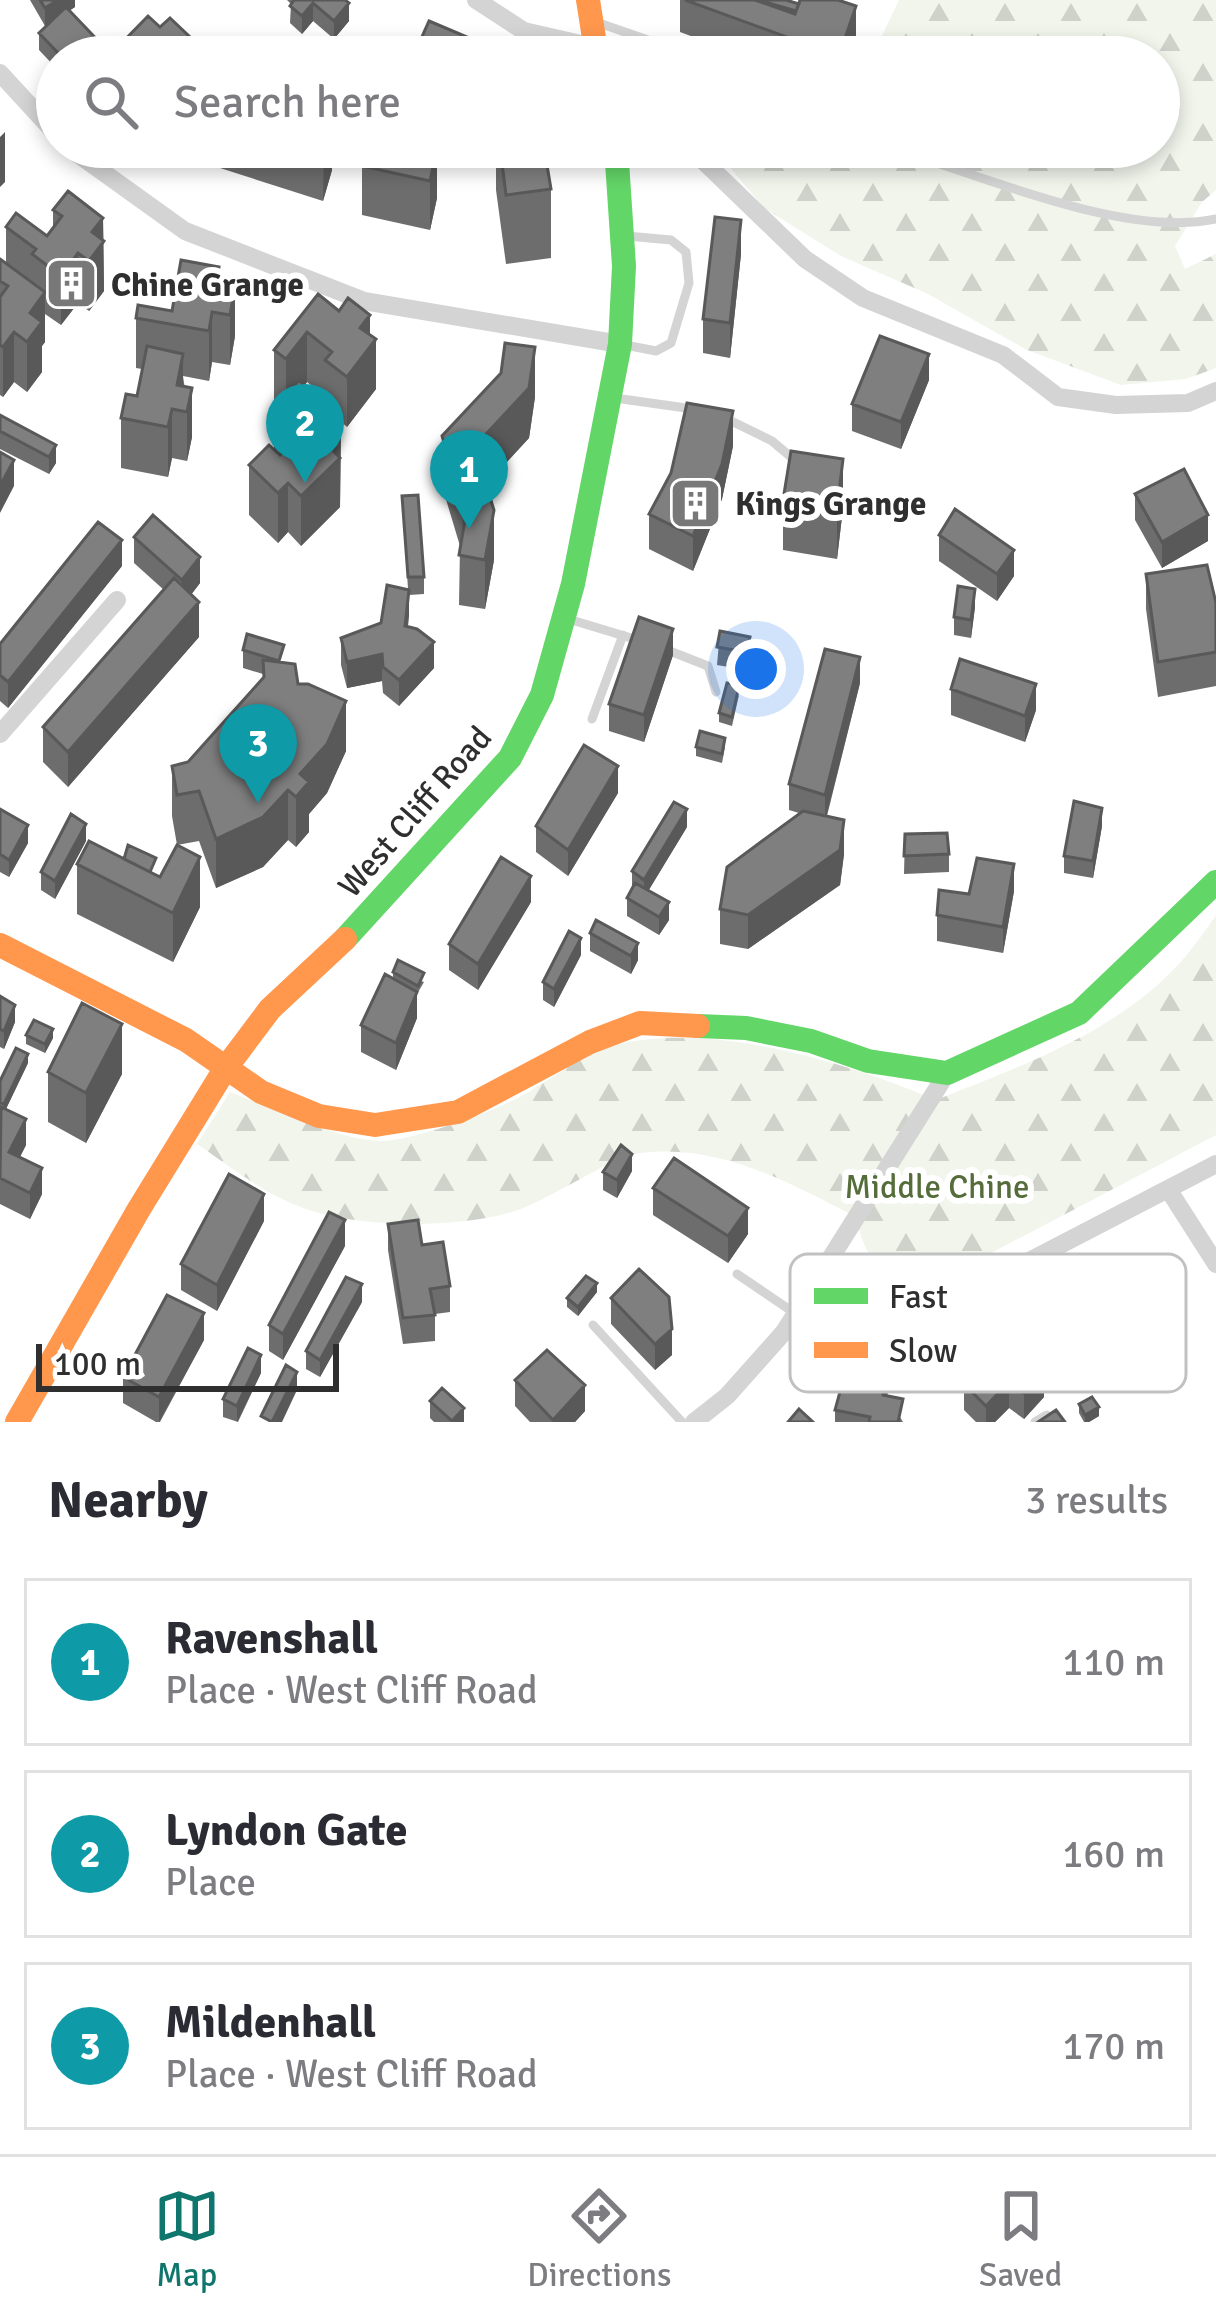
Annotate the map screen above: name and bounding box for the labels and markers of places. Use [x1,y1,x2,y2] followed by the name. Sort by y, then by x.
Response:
[44,256,100,312] building icon: Chine Grange
[111,265,304,306] place label: Chine Grange
[266,384,344,483] pin: 2
[430,430,508,529] pin: 1
[668,475,724,531] building icon: Kings Grange
[735,484,926,525] place label: Kings Grange
[219,704,297,803] pin: 3

